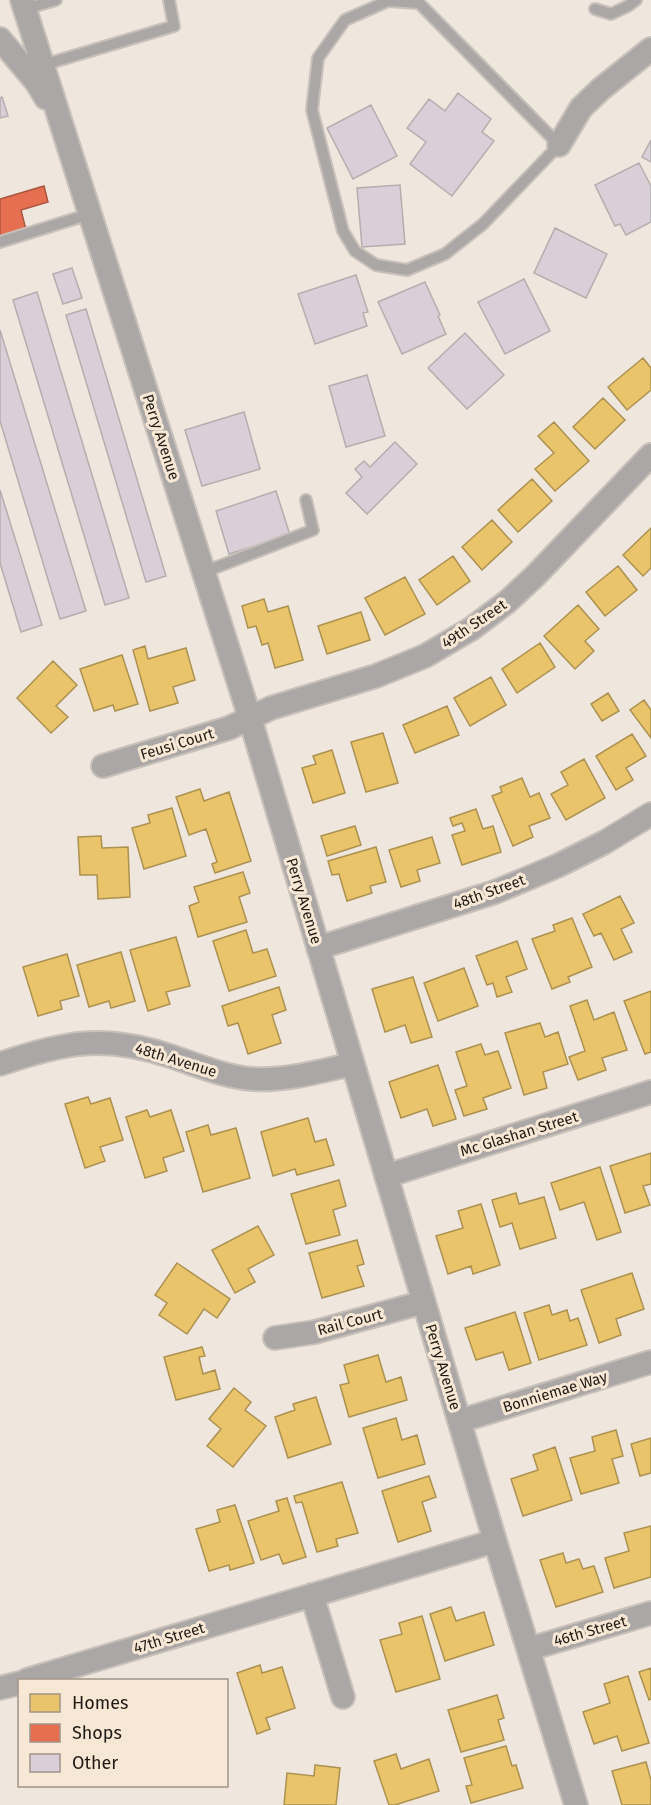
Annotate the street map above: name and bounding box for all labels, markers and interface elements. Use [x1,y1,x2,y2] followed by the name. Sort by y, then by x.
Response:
[139,392,183,482] street label: Perry Avenue
[438,595,510,652] street label: 49th Street
[138,724,216,764] street label: Feusi Court
[282,856,326,946] street label: Perry Avenue
[451,870,528,913] street label: 48th Street
[133,1039,219,1081] street label: 48th Avenue
[458,1107,581,1160] street label: Mc Glashan Street
[316,1305,385,1339] street label: Rail Court
[421,1322,465,1412] street label: Perry Avenue
[501,1367,610,1416] street label: Bonniemae Way
[552,1612,629,1650] street label: 46th Street
[131,1619,207,1657] street label: 47th Street
[18,1679,228,1787] legend
[72,1692,128,1714] text: Homes
[72,1722,122,1744] text: Shops
[72,1752,118,1774] text: Other

